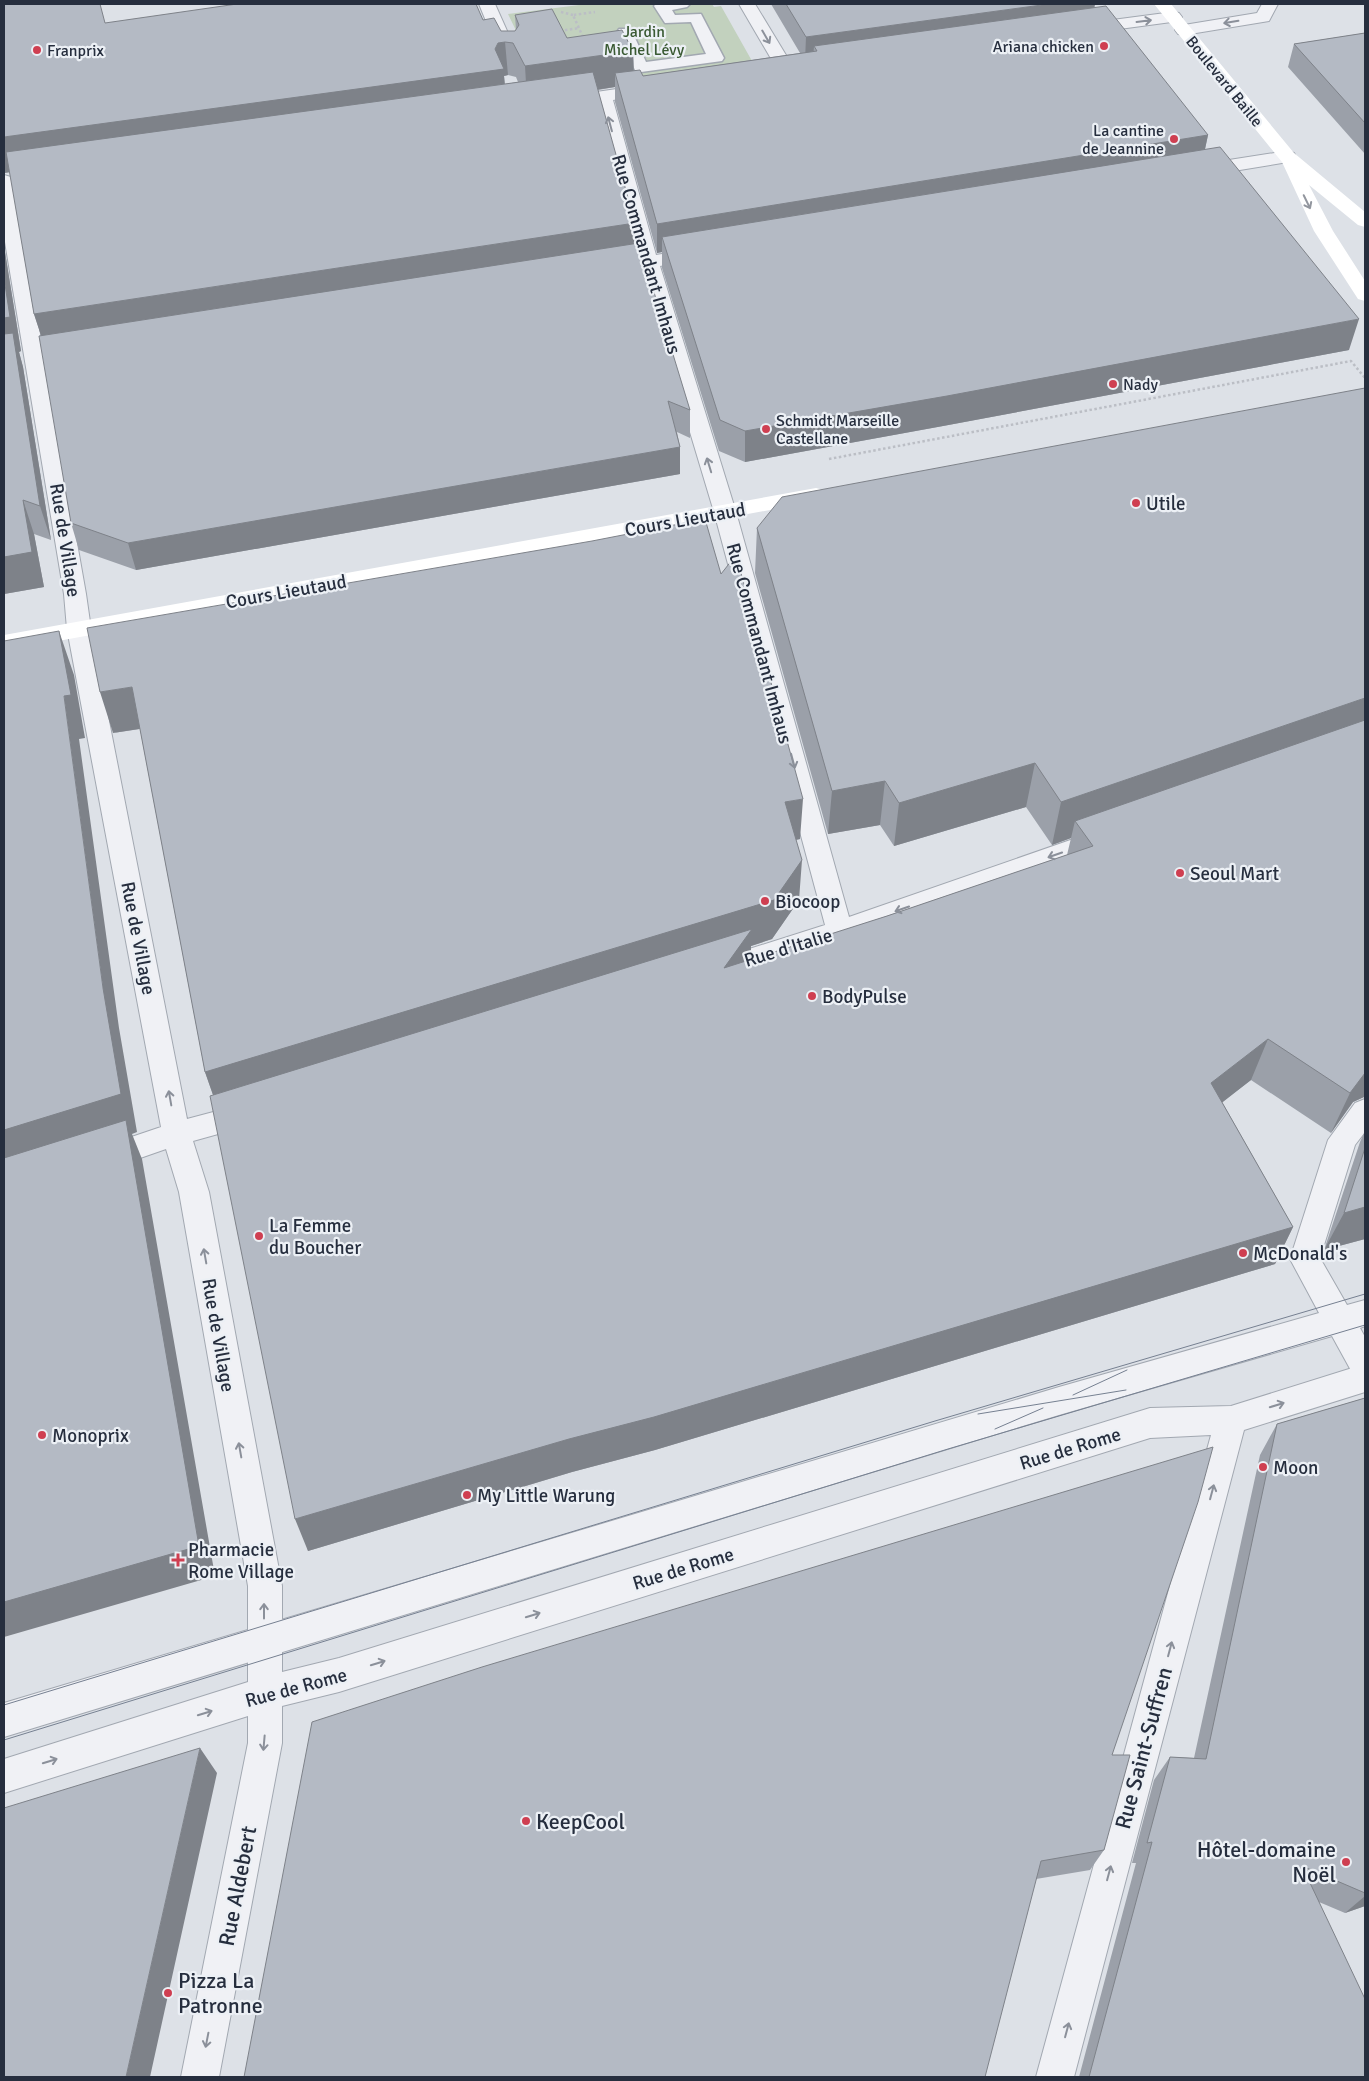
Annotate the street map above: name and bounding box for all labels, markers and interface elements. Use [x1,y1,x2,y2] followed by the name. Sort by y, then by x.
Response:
[1136,16,1152,26] one-way arrow
[1223,18,1239,28] one-way arrow
[604,22,685,60] park label: Jardin Michel Lévy
[762,30,772,44] one-way arrow
[1181,32,1267,131] street label: Boulevard Baille
[993,37,1094,57] place label: Ariana chicken
[1098,40,1110,52] marker: Ariana chicken
[47,41,104,61] place label: Franprix
[31,44,43,56] marker: Franprix
[605,117,615,133] one-way arrow
[1082,121,1164,159] place label: La cantine de Jeannine
[1168,133,1180,145] marker: La cantine de Jeannine
[606,152,686,357] street label: Rue Commandant Imhaus
[1303,194,1312,209] one-way arrow
[1123,375,1158,395] place label: Nady
[1107,378,1119,390] marker: Nady
[776,411,899,449] place label: Schmidt Marseille Castellane
[760,423,772,435] marker: Schmidt Marseille Castellane
[704,458,714,474] one-way arrow
[44,482,86,599] street label: Rue de Village
[1146,492,1186,516] place label: Utile
[1130,497,1142,509] marker: Utile
[623,498,748,542] street label: Cours Lieutaud
[721,540,797,746] street label: Rue Commandant Imhaus
[224,570,349,614] street label: Cours Lieutaud
[789,753,798,769] one-way arrow
[1047,851,1063,861] one-way arrow
[1190,862,1279,886] place label: Seoul Mart
[1174,867,1186,879] marker: Seoul Mart
[115,879,161,997] street label: Rue de Village
[775,890,840,914] place label: Biocoop
[759,895,771,907] marker: Biocoop
[894,905,910,914] one-way arrow
[741,923,835,973] street label: Rue d'Italie
[822,985,907,1009] place label: BodyPulse
[806,990,818,1002] marker: BodyPulse
[164,1090,174,1106] one-way arrow
[269,1214,361,1260] place label: La Femme du Boucher
[253,1230,265,1242] marker: La Femme du Boucher
[1253,1242,1347,1266] place label: McDonald's
[1237,1247,1249,1259] marker: McDonald's
[200,1248,210,1264] one-way arrow
[196,1276,240,1394] street label: Rue de Village
[1269,1400,1285,1410] one-way arrow
[1017,1422,1124,1476] street label: Rue de Rome
[52,1424,129,1448] place label: Monoprix
[36,1429,48,1441] marker: Monoprix
[235,1443,245,1459] one-way arrow
[1273,1456,1318,1480] place label: Moon
[1257,1461,1269,1473] marker: Moon
[477,1484,615,1508] place label: My Little Warung
[1207,1484,1217,1500] one-way arrow
[461,1489,473,1501] marker: My Little Warung
[188,1538,294,1584] place label: Pharmacie Rome Village
[630,1542,737,1596] street label: Rue de Rome
[172,1554,184,1566] marker: Pharmacie Rome Village
[259,1603,269,1619] one-way arrow
[525,1609,541,1619] one-way arrow
[1165,1641,1175,1657] one-way arrow
[370,1658,386,1667] one-way arrow
[243,1663,350,1713] street label: Rue de Rome
[1109,1664,1178,1832] street label: Rue Saint-Suffren
[197,1707,213,1717] one-way arrow
[260,1735,269,1751] one-way arrow
[42,1756,58,1766] one-way arrow
[536,1808,625,1835] place label: KeepCool
[520,1815,532,1827] marker: KeepCool
[213,1824,262,1948] street label: Rue Aldebert
[1197,1836,1336,1888] place label: Hôtel-domaine Noël
[1340,1856,1352,1868] marker: Hôtel-domaine Noël
[1105,1866,1115,1882] one-way arrow
[178,1967,263,2019] place label: Pizza La Patronne
[162,1987,174,1999] marker: Pizza La Patronne
[1063,2023,1073,2039] one-way arrow
[202,2031,211,2047] one-way arrow

